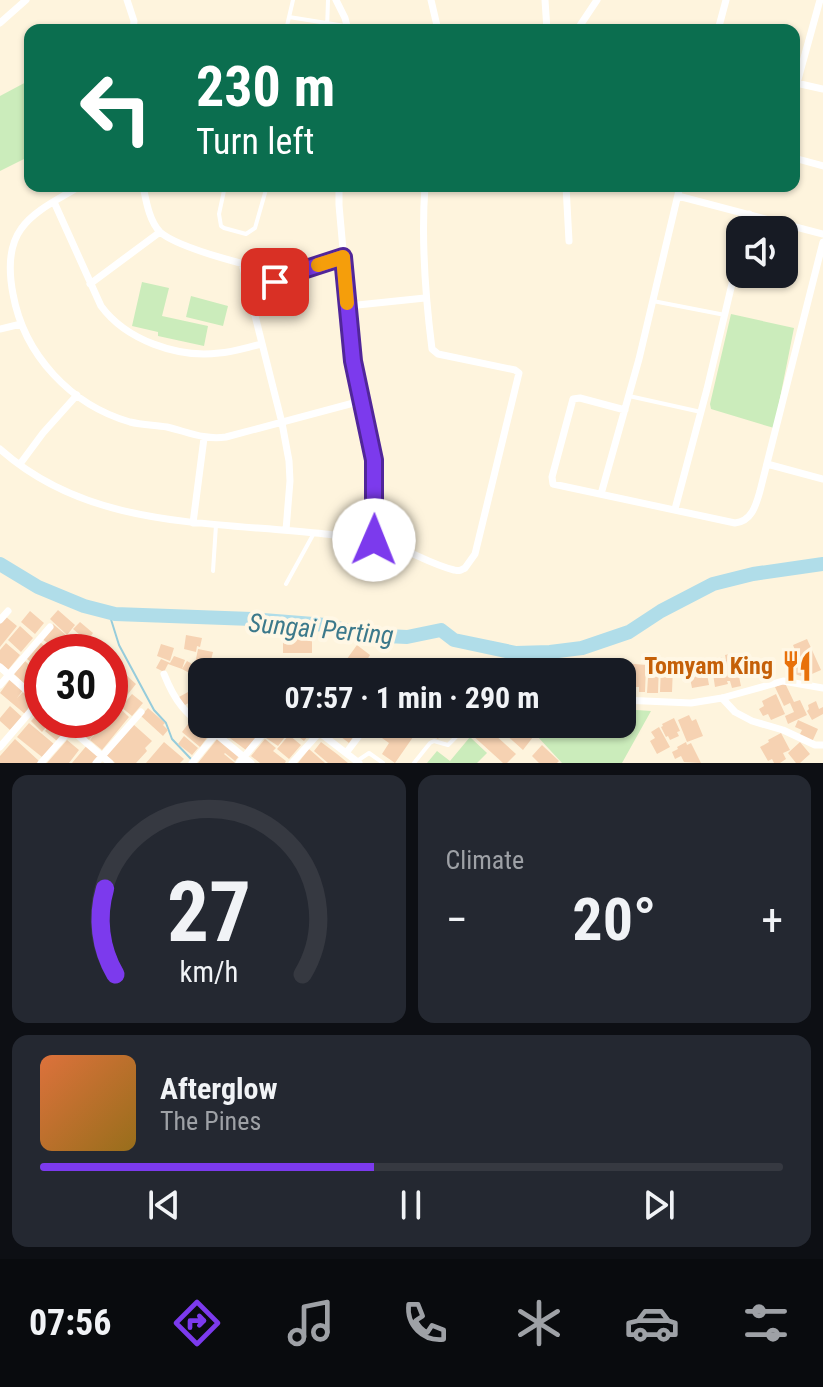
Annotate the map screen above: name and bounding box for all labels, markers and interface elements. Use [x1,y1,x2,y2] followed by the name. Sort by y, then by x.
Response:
[196,54,335,120] text: 230 m
[64,56,168,160] icon: left
[196,121,314,163] text: Turn left
[726,216,798,288] map controls
[726,216,798,288] button: sound
[241,248,309,316] pin
[253,260,297,304] icon: arrive
[332,498,416,582] position arrow
[247,608,395,650] water label: Sungai Perting
[24,634,128,738] speed limit sign: 30
[780,649,814,683] restaurant icon: Tomyam King
[644,652,773,680] place label: Tomyam King
[285,680,539,715] text: 07:57 · 1 min · 290 m
[446,845,524,875] text: Climate
[167,864,251,961] text: 27
[572,884,656,955] text: 20°
[446,894,468,946] text: −
[761,894,783,946] text: +
[179,955,238,989] text: km/h
[160,1071,278,1106] text: Afterglow
[160,1106,261,1136] text: The Pines
[142,1183,186,1227] icon: previous
[389,1183,433,1227] icon: pause
[637,1183,681,1227] icon: next
[169,1295,225,1351] icon: directions
[283,1295,339,1351] icon: music
[397,1295,453,1351] icon: phone
[511,1295,567,1351] icon: climate
[624,1295,680,1351] icon: car
[738,1295,794,1351] icon: filters
[29,1302,112,1344] text: 07:56

